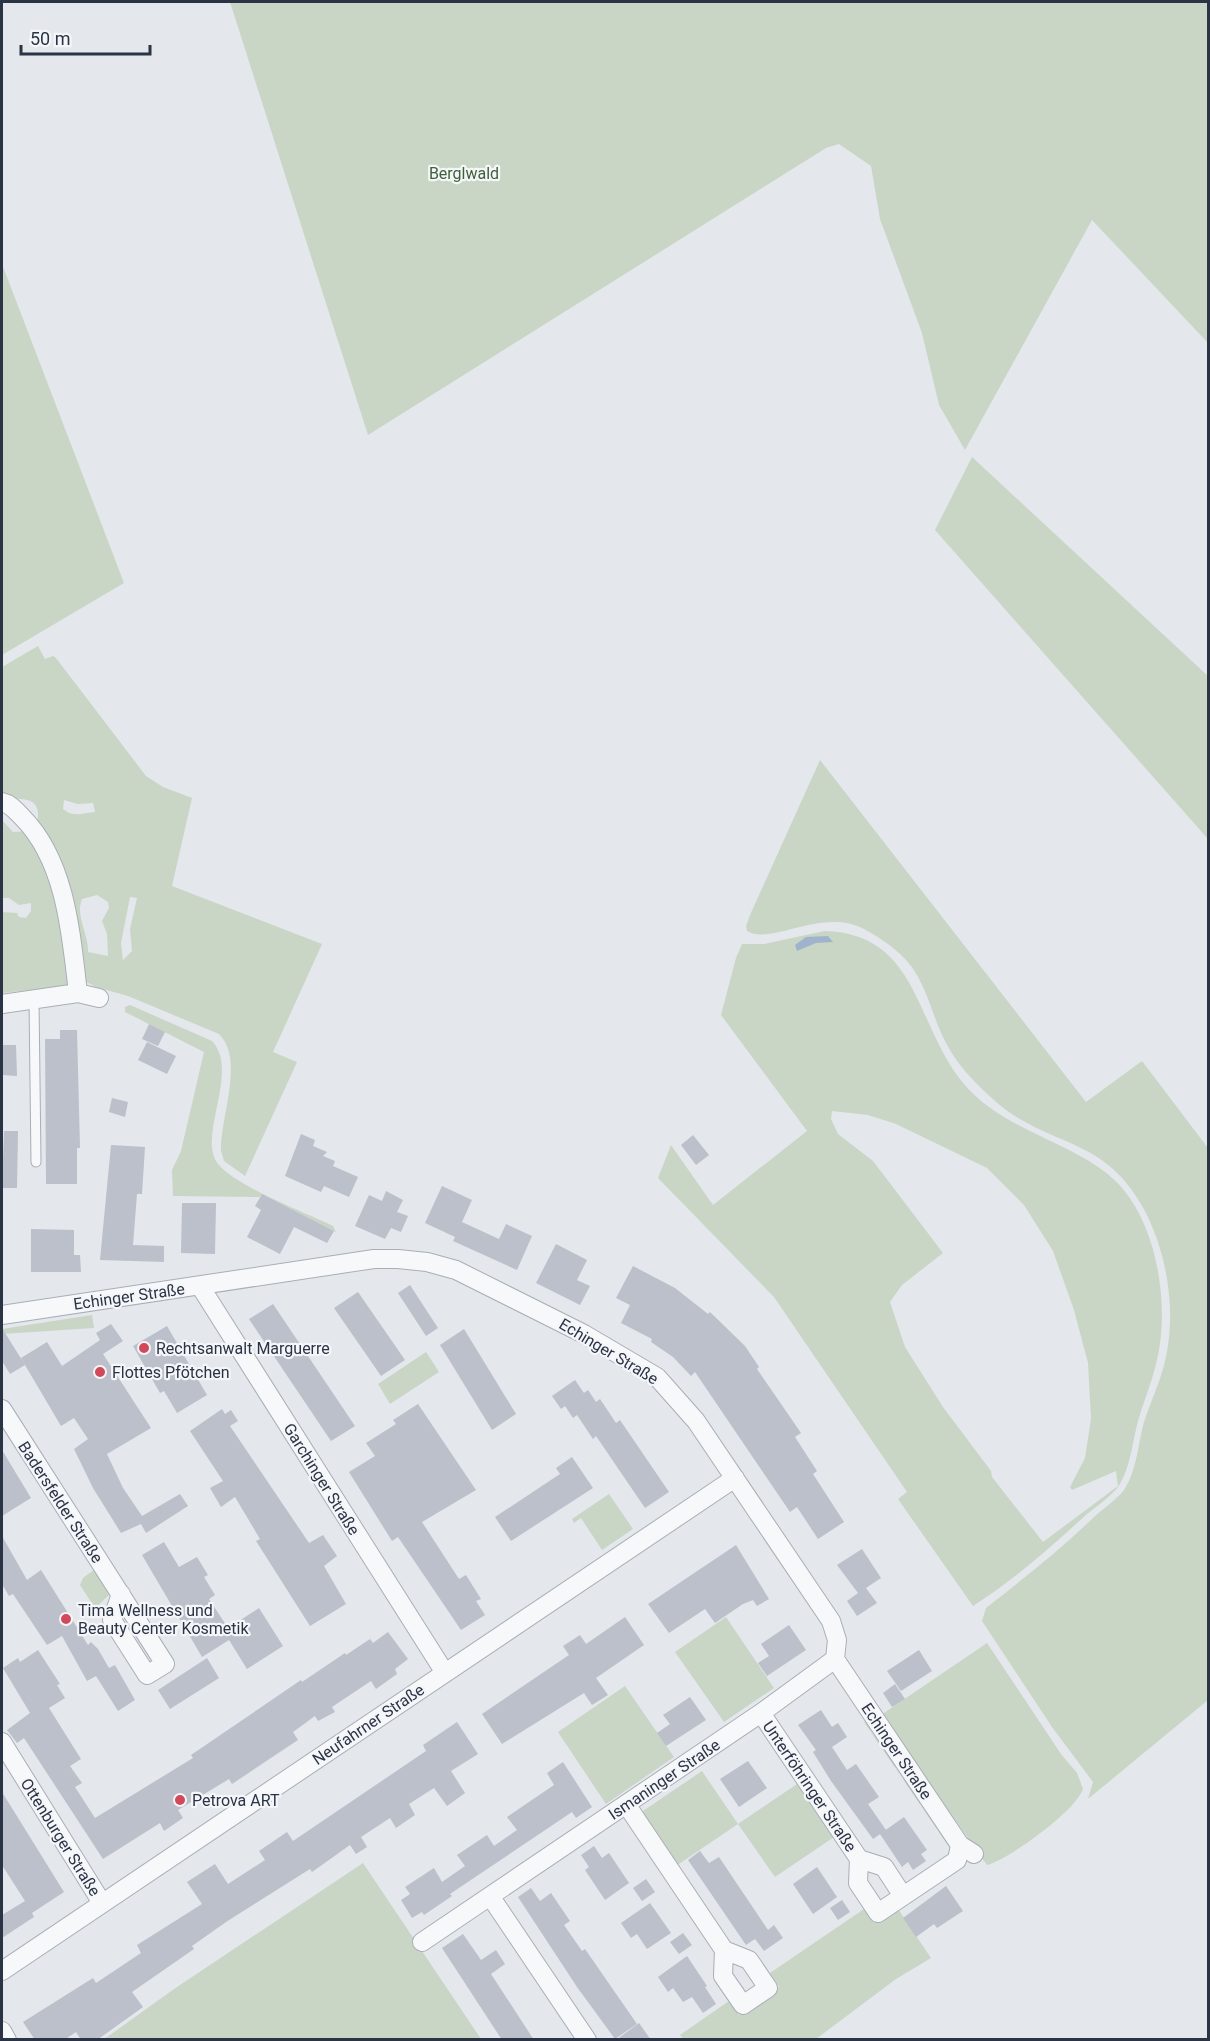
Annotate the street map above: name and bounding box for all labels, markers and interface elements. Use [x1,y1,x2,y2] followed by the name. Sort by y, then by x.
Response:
[21,18,150,56] scale bar
[30,28,70,49] text: 50 m
[429,164,499,183] park label: Berglwald
[72,1279,186,1314] street label: Echinger Straße
[556,1314,662,1388] street label: Echinger Straße
[156,1339,330,1358] place label: Rechtsanwalt Marguerre
[137,1341,151,1355] marker: Rechtsanwalt Marguerre
[112,1363,230,1382] place label: Flottes Pfötchen
[93,1365,107,1379] marker: Flottes Pfötchen
[280,1420,364,1539] street label: Garchinger Straße
[14,1438,107,1567] street label: Badersfelder Straße
[78,1601,249,1638] place label: Tima Wellness und Beauty Center Kosmetik
[59,1612,73,1626] marker: Tima Wellness und Beauty Center Kosmetik
[309,1680,428,1769] street label: Neufahrner Straße
[857,1699,936,1803] street label: Echinger Straße
[759,1717,860,1855] street label: Unterföhringer Straße
[605,1735,724,1824] street label: Ismaninger Straße
[17,1775,104,1900] street label: Ottenburger Straße
[192,1791,280,1810] place label: Petrova ART
[173,1793,187,1807] marker: Petrova ART

